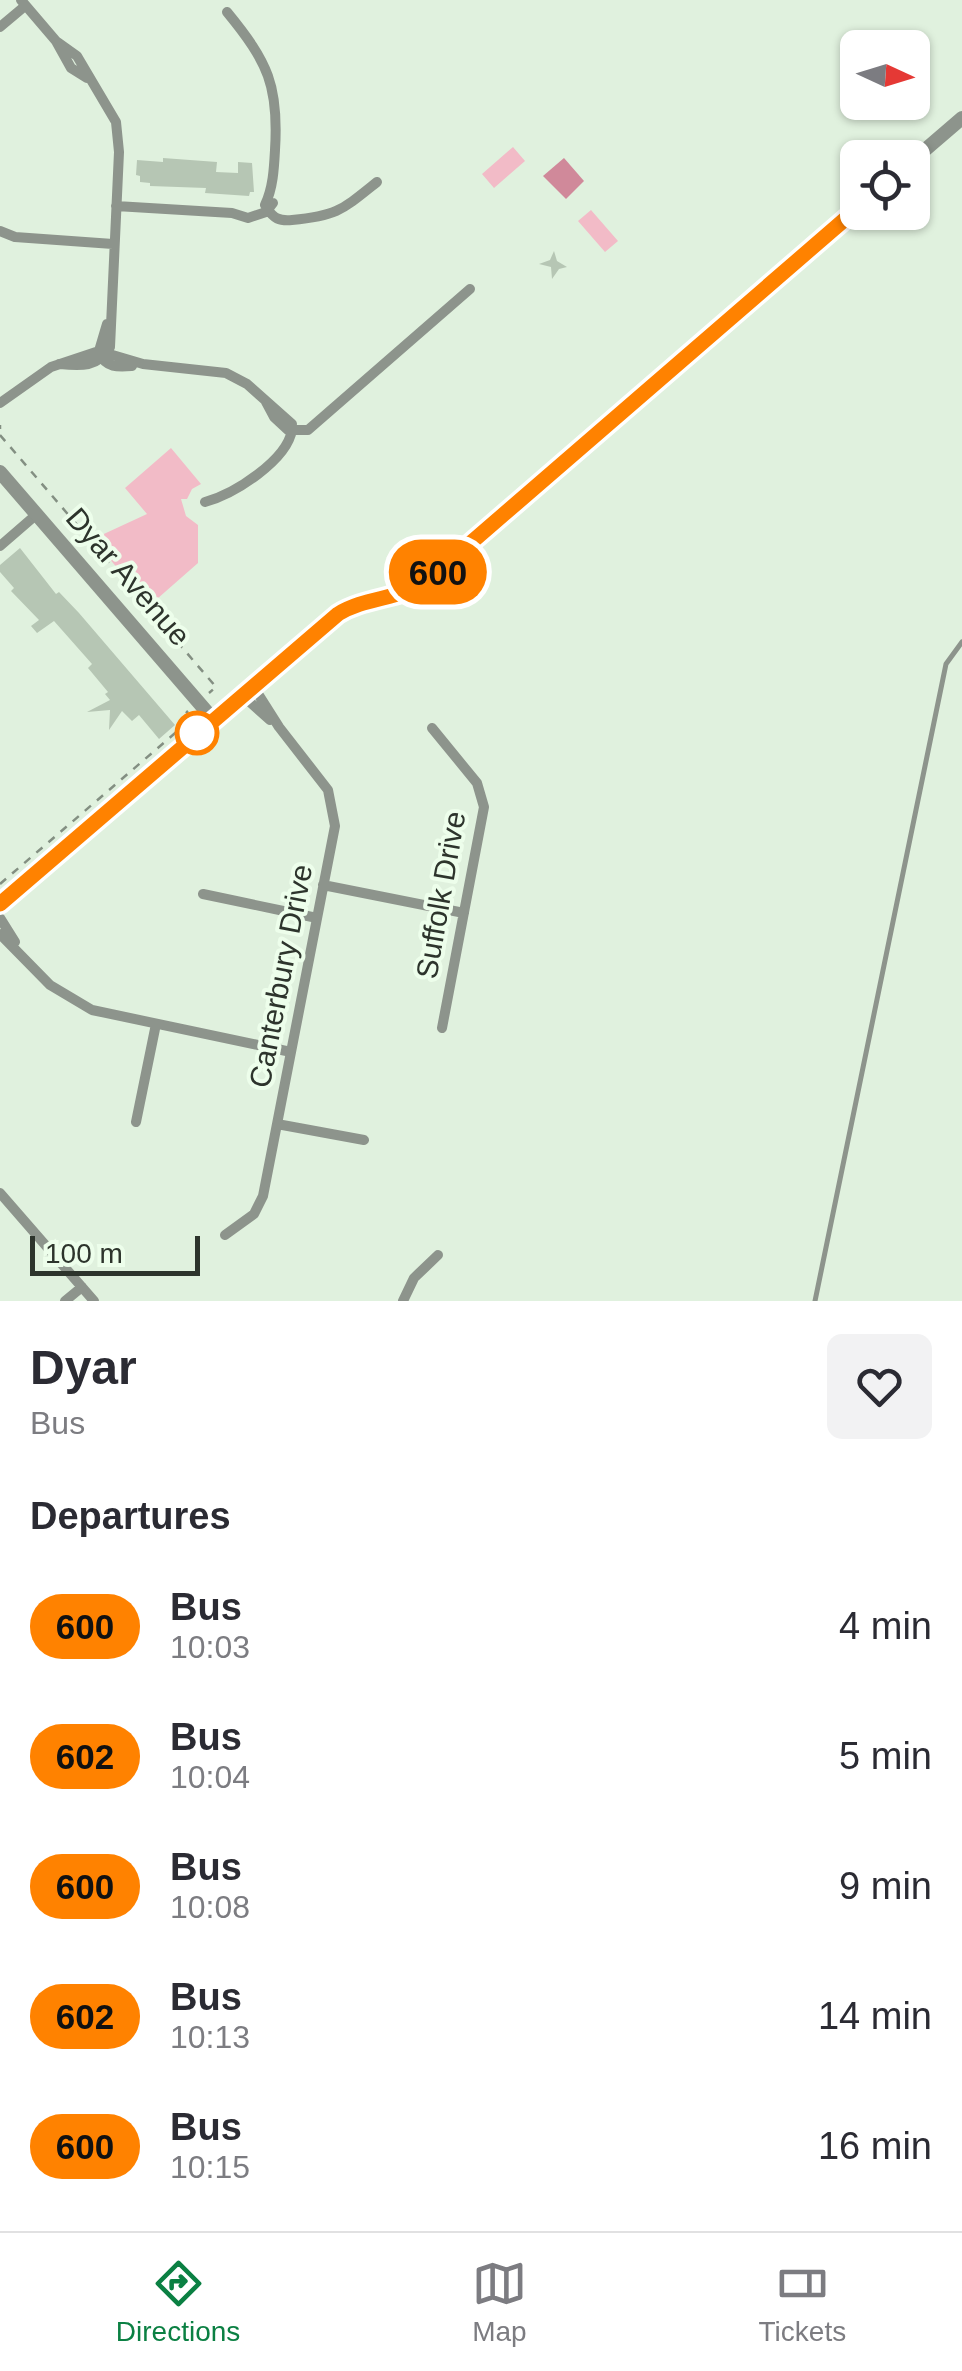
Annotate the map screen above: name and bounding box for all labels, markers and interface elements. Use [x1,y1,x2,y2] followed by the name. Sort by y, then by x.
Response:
[840,30,930,120] north arrow
[840,30,930,230] map controls
[840,140,930,230] button: locate
[60,501,197,652] street label: Dyar Avenue
[380,540,496,604] line badge: 600
[409,553,467,592] text: 600
[176,712,218,754] unlabelled marker
[410,809,471,981] street label: Suffolk Drive
[243,861,318,1090] street label: Canterbury Drive
[30,1231,200,1276] scale bar
[45,1238,123,1269] text: 100 m
[827,1334,932,1439] button: heart
[30,1341,137,1394] text: Dyar
[30,1405,85,1441] text: Bus
[30,1495,231,1537] text: Departures
[170,1586,242,1628] text: Bus
[839,1605,932,1647] text: 4 min
[56,1607,114,1646] text: 600
[170,1629,250,1665] text: 10:03
[170,1716,242,1758] text: Bus
[839,1735,932,1777] text: 5 min
[56,1737,114,1776] text: 602
[170,1759,250,1795] text: 10:04
[170,1846,242,1888] text: Bus
[839,1865,932,1907] text: 9 min
[56,1867,114,1906] text: 600
[170,1889,250,1925] text: 10:08
[170,1976,242,2018] text: Bus
[818,1995,932,2037] text: 14 min
[56,1997,114,2036] text: 602
[170,2019,250,2055] text: 10:13
[170,2106,242,2148] text: Bus
[818,2125,932,2167] text: 16 min
[56,2127,114,2166] text: 600
[170,2149,250,2185] text: 10:15
[116,2256,240,2348] tab: Directions
[472,2256,527,2348] tab: Map
[759,2256,846,2348] tab: Tickets

